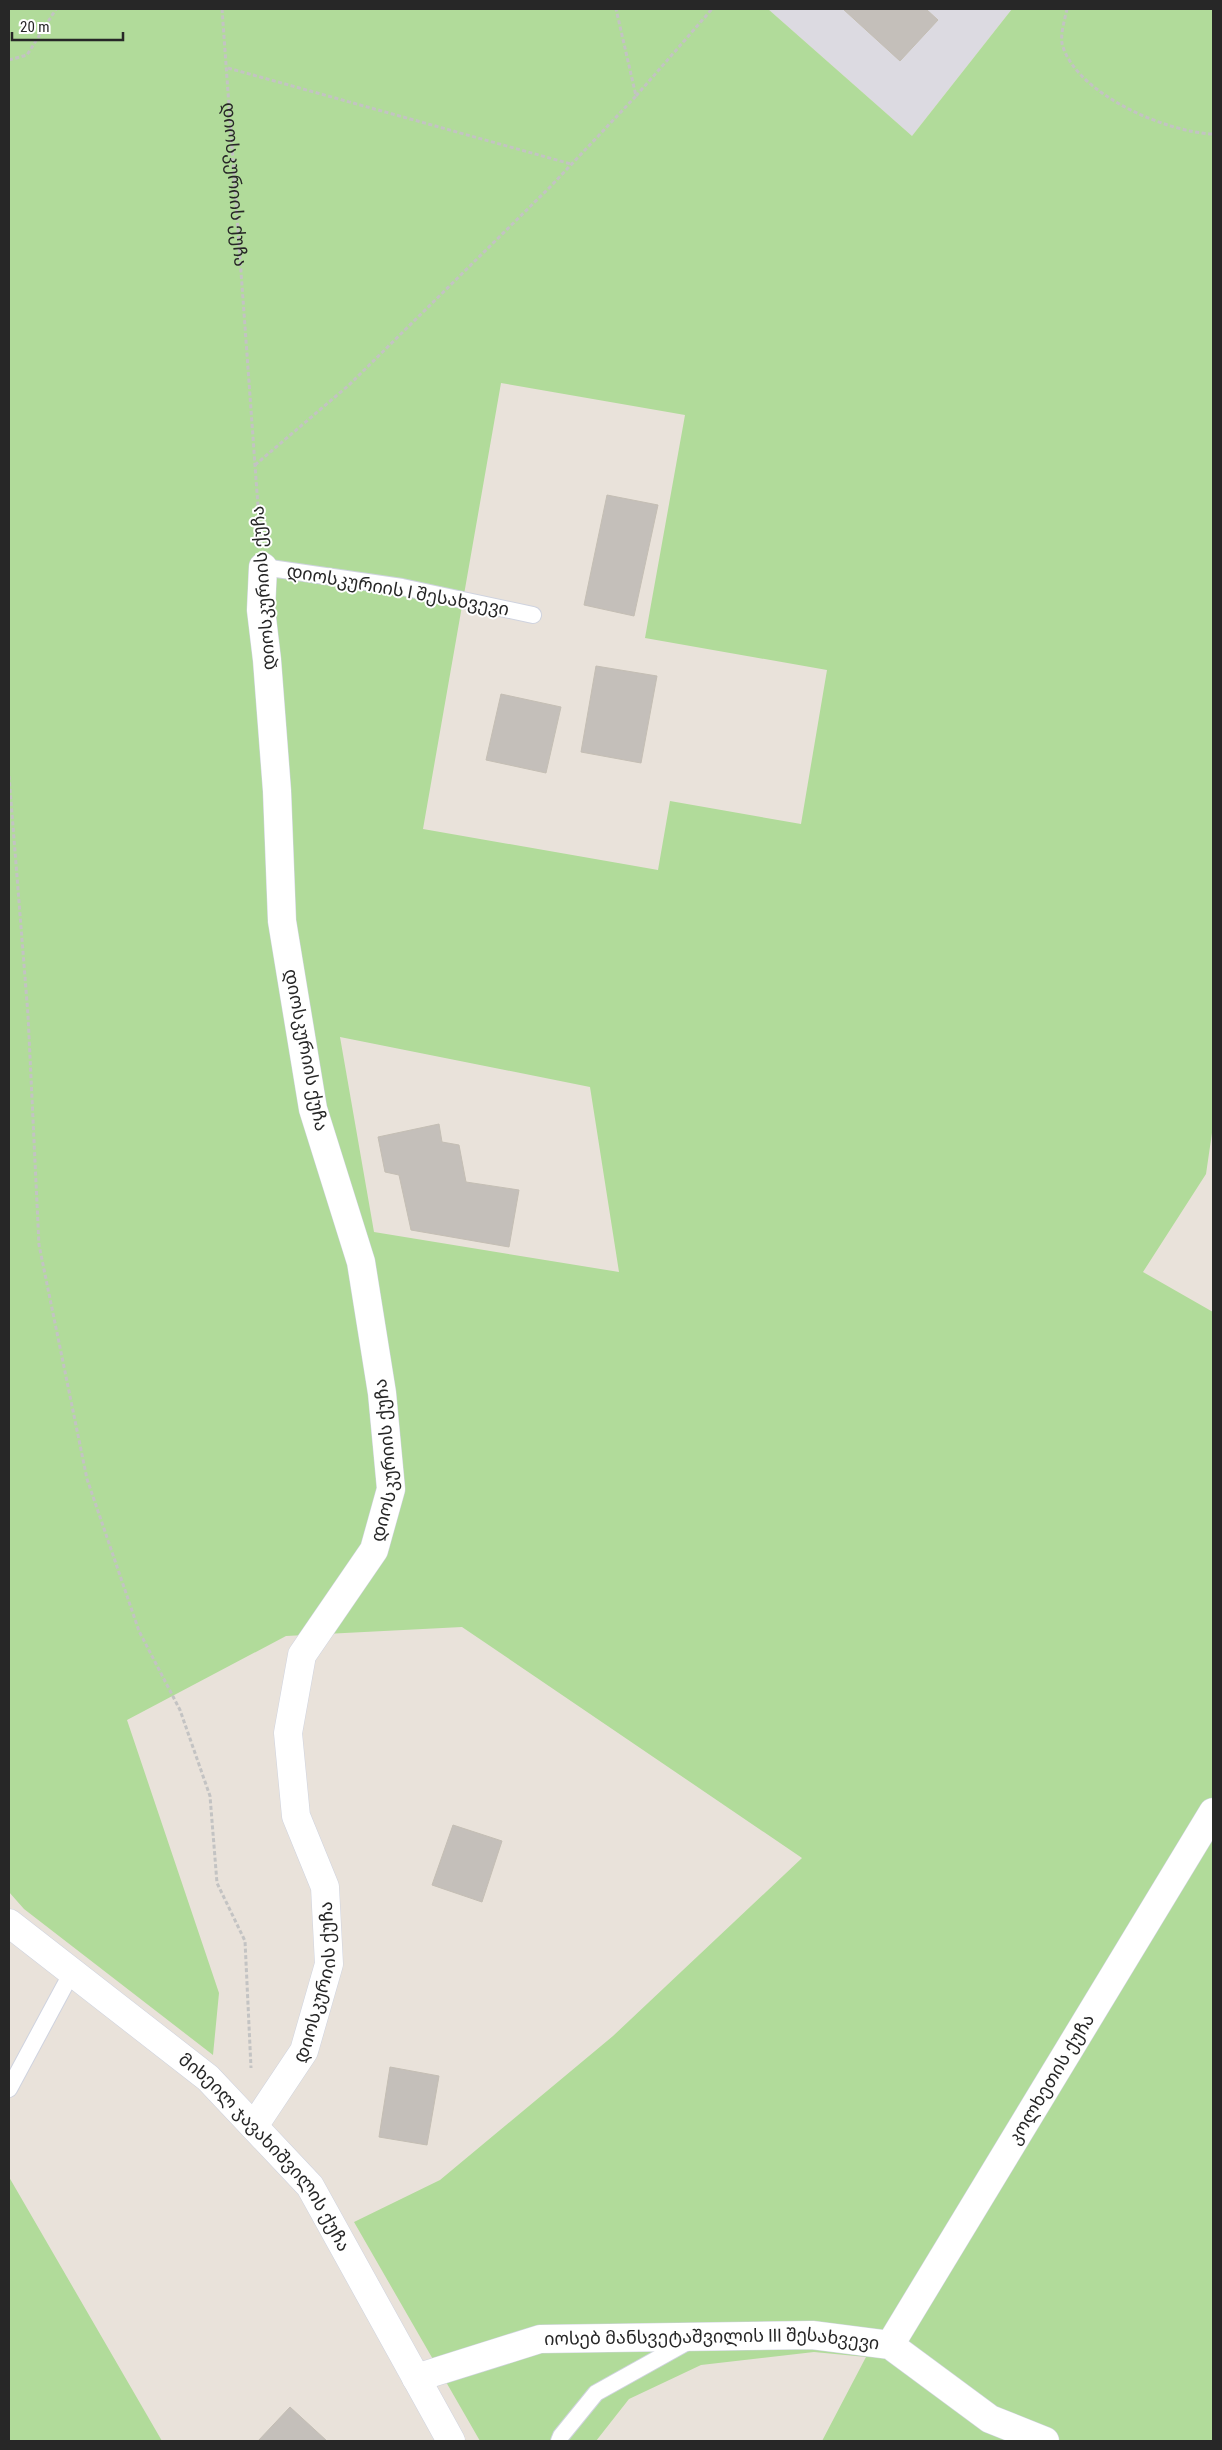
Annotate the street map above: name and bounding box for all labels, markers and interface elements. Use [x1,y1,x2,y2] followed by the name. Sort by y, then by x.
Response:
[12,10,124,42] scale bar
[20,18,50,36] text: 20 m
[218,102,252,267] street label: დიოსკურიის ქუჩა
[246,505,280,671] street label: დიოსკურიის ქუჩა
[285,560,511,620] street label: დიოსკურიის I შესახვევი
[279,967,333,1133] street label: დიოსკურიის ქუჩა
[366,1377,402,1544] street label: დიოსკურიის ქუჩა
[288,1901,339,2067] street label: დიოსკურიის ქუჩა
[1003,2010,1098,2148] street label: კოლხეთის ქუჩა
[175,2048,355,2255] street label: მიხეილ ჯავახიშვილის ქუჩა
[544,2323,881,2354] street label: იოსებ მანსვეტაშვილის III შესახვევი

